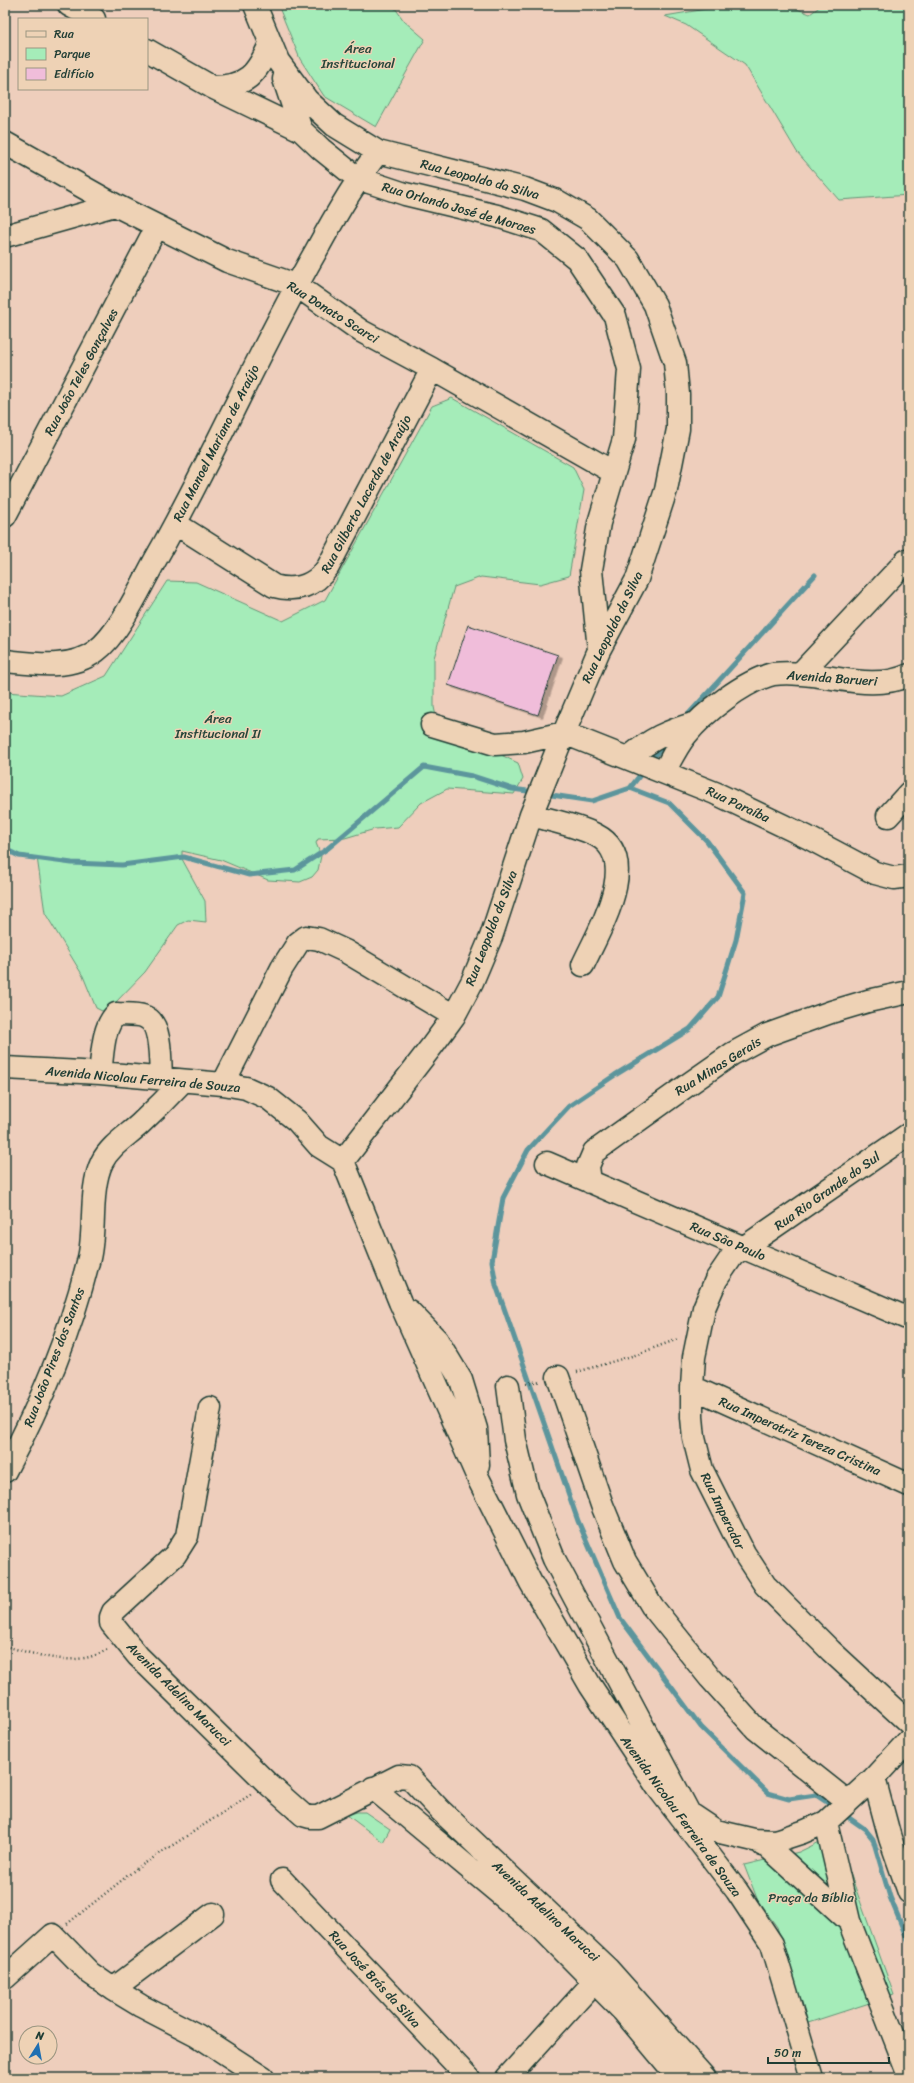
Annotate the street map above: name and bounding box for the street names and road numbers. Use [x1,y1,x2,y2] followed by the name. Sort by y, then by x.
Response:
[418,152,542,206] street label: Rua Leopoldo da Silva
[379,175,539,241] street label: Rua Orlando José de Moraes
[282,274,384,350] street label: Rua Donato Scarci
[38,304,125,440] street label: Rua João Teles Gonçalves
[166,360,266,526] street label: Rua Manoel Mariano de Araújo
[314,410,418,578] street label: Rua Gilberto Lacerda de Araújo
[575,567,649,687] street label: Rua Leopoldo da Silva
[785,663,879,693] street label: Avenida Barueri
[702,779,774,829] street label: Rua Paraíba
[458,866,524,989] street label: Rua Leopoldo da Silva
[670,1030,767,1102] street label: Rua Minas Gerais
[44,1059,242,1099] street label: Avenida Nicolau Ferreira de Souza
[769,1145,885,1236] street label: Rua Rio Grande do Sul
[687,1215,770,1268] street label: Rua São Paulo
[17,1283,92,1430] street label: Rua João Pires dos Santos
[715,1390,885,1482] street label: Rua Imperatriz Tereza Cristina
[694,1468,752,1554] street label: Rua Imperador
[120,1635,237,1752] street label: Avenida Adelino Marucci
[614,1729,748,1902] street label: Avenida Nicolau Ferreira de Souza
[486,1854,606,1968] street label: Avenida Adelino Marucci
[323,1925,427,2034] street label: Rua José Brás da Silva

